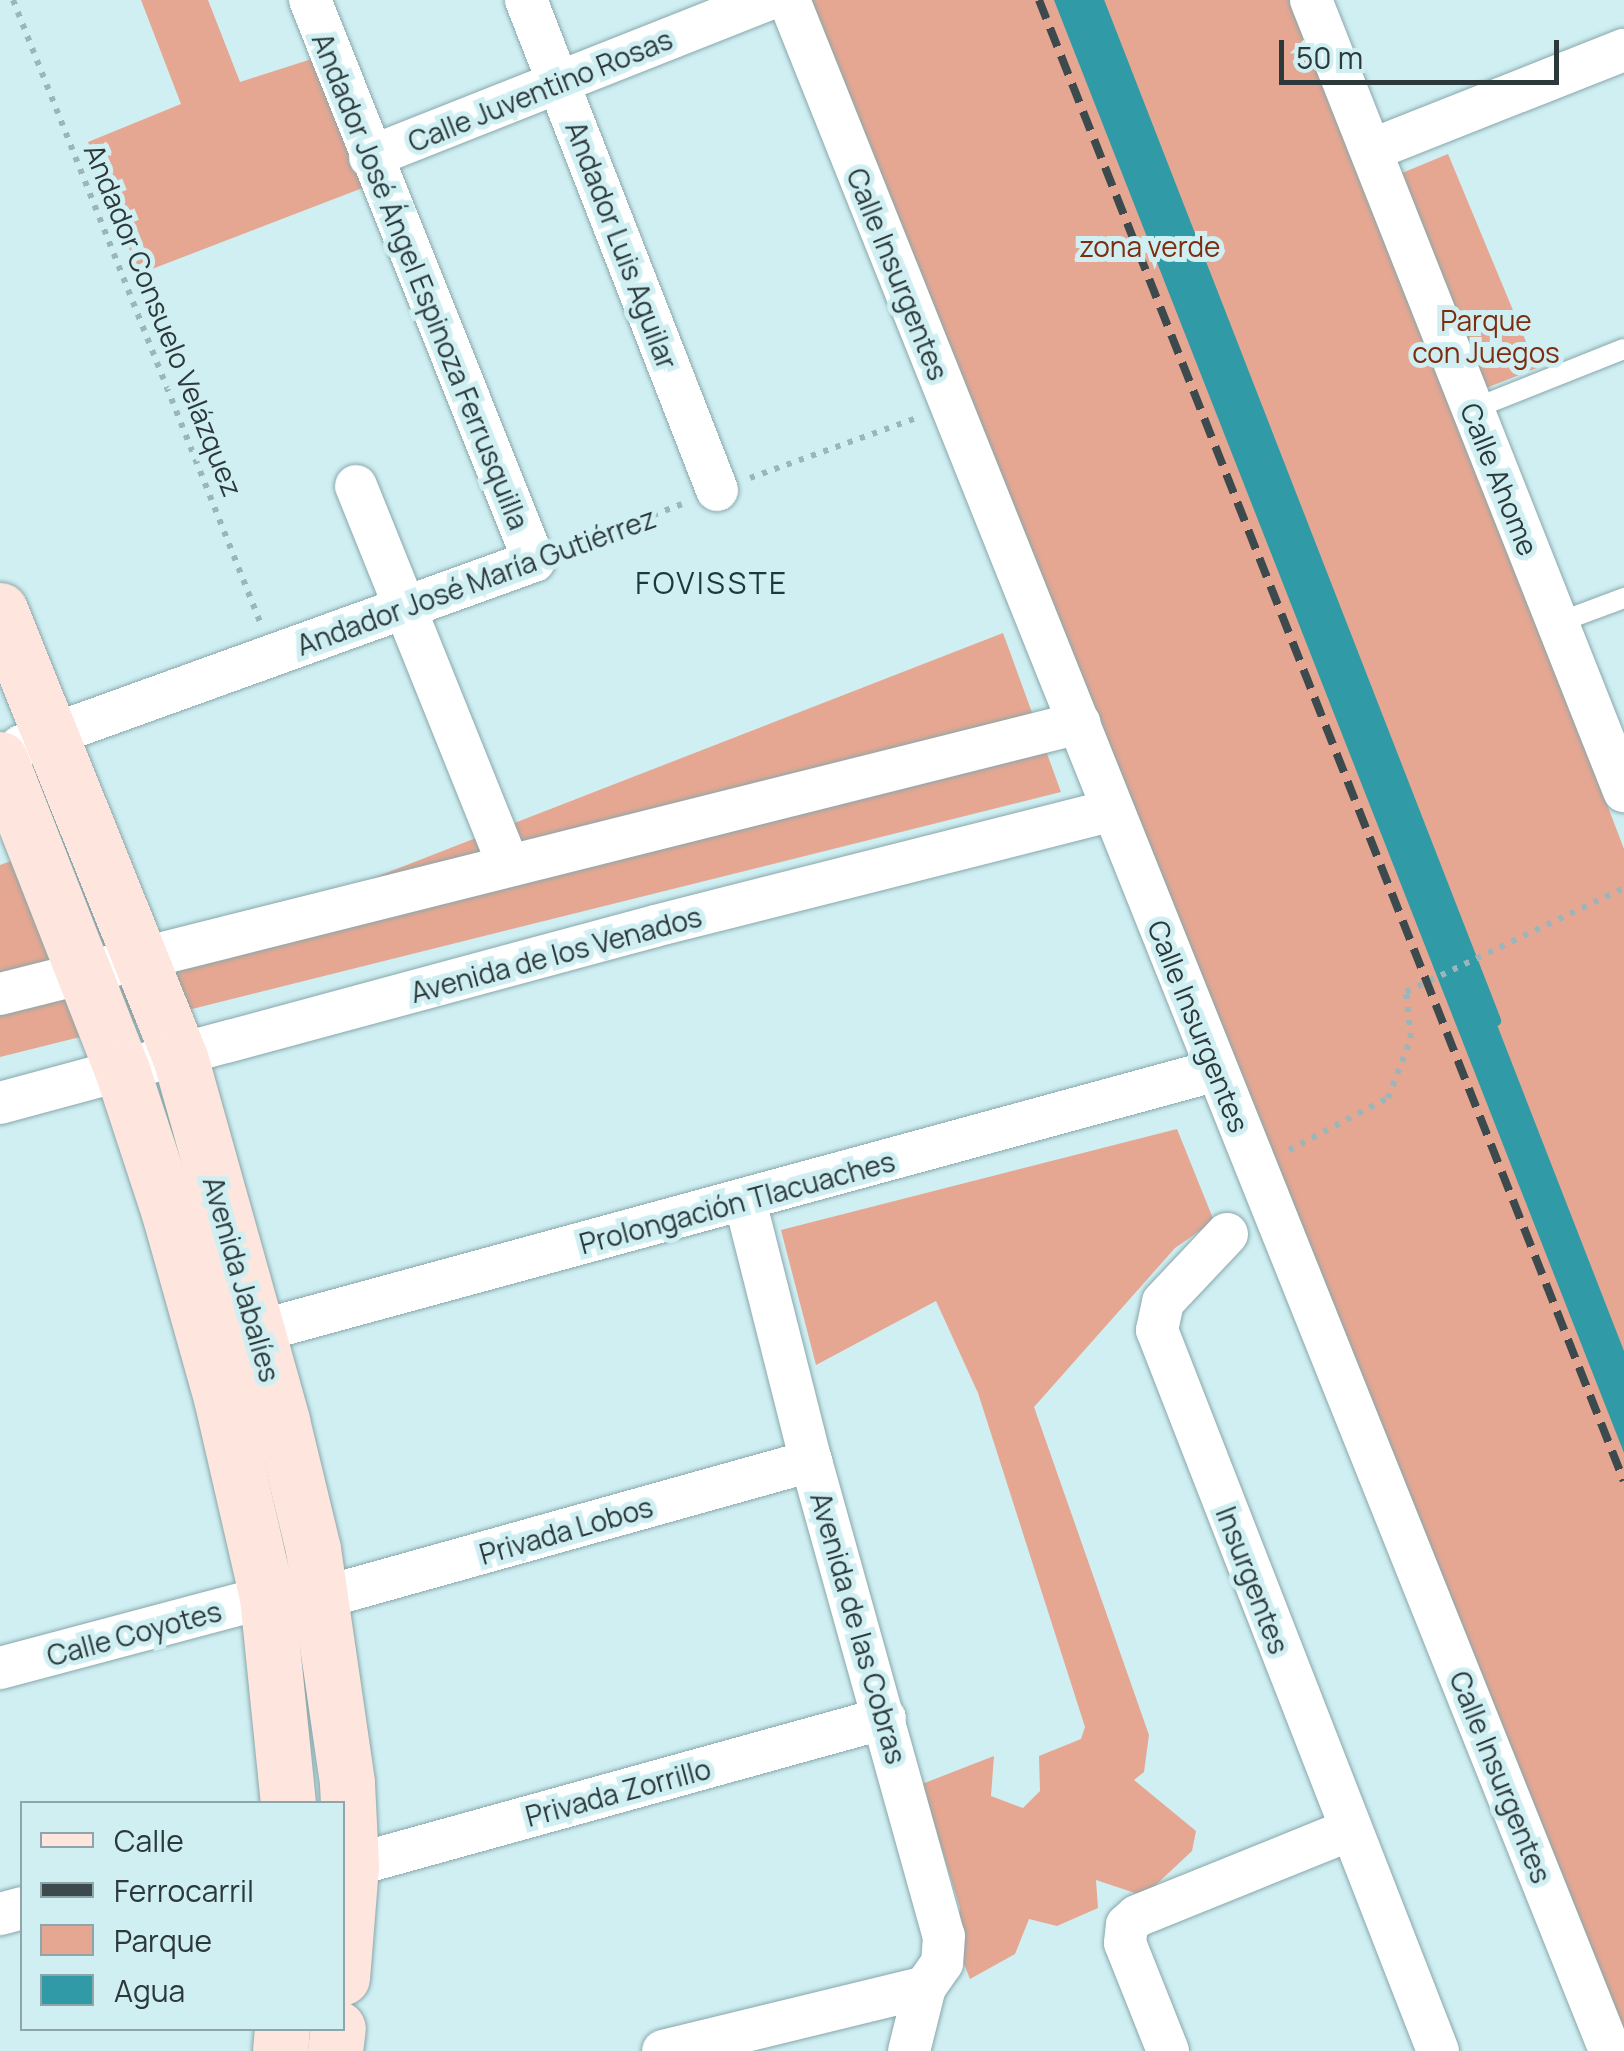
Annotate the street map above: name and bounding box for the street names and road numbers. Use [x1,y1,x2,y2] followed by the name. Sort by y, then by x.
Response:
[403,22,677,158] street label: Calle Juventino Rosas
[306,28,536,534] street label: Andador José Ángel Espinoza Ferrusquilla
[559,116,685,374] street label: Andador Luis Aguilar
[78,139,250,501] street label: Andador Consuelo Velázquez
[840,163,956,385] street label: Calle Insurgentes
[1454,398,1546,560] street label: Calle Ahome
[292,500,660,662] street label: Andador José María Gutiérrez
[407,899,705,1009] street label: Avenida de los Venados
[1141,915,1257,1137] street label: Calle Insurgentes
[576,1144,898,1260] street label: Prolongación Tlacuaches
[197,1173,287,1385] street label: Avenida Jabalíes
[804,1488,914,1768] street label: Avenida de las Cobras
[475,1489,657,1571] street label: Privada Lobos
[1210,1502,1296,1658] street label: Insurgentes
[43,1594,225,1672] street label: Calle Coyotes
[1443,1666,1559,1888] street label: Calle Insurgentes
[522,1751,714,1833] street label: Privada Zorrillo

